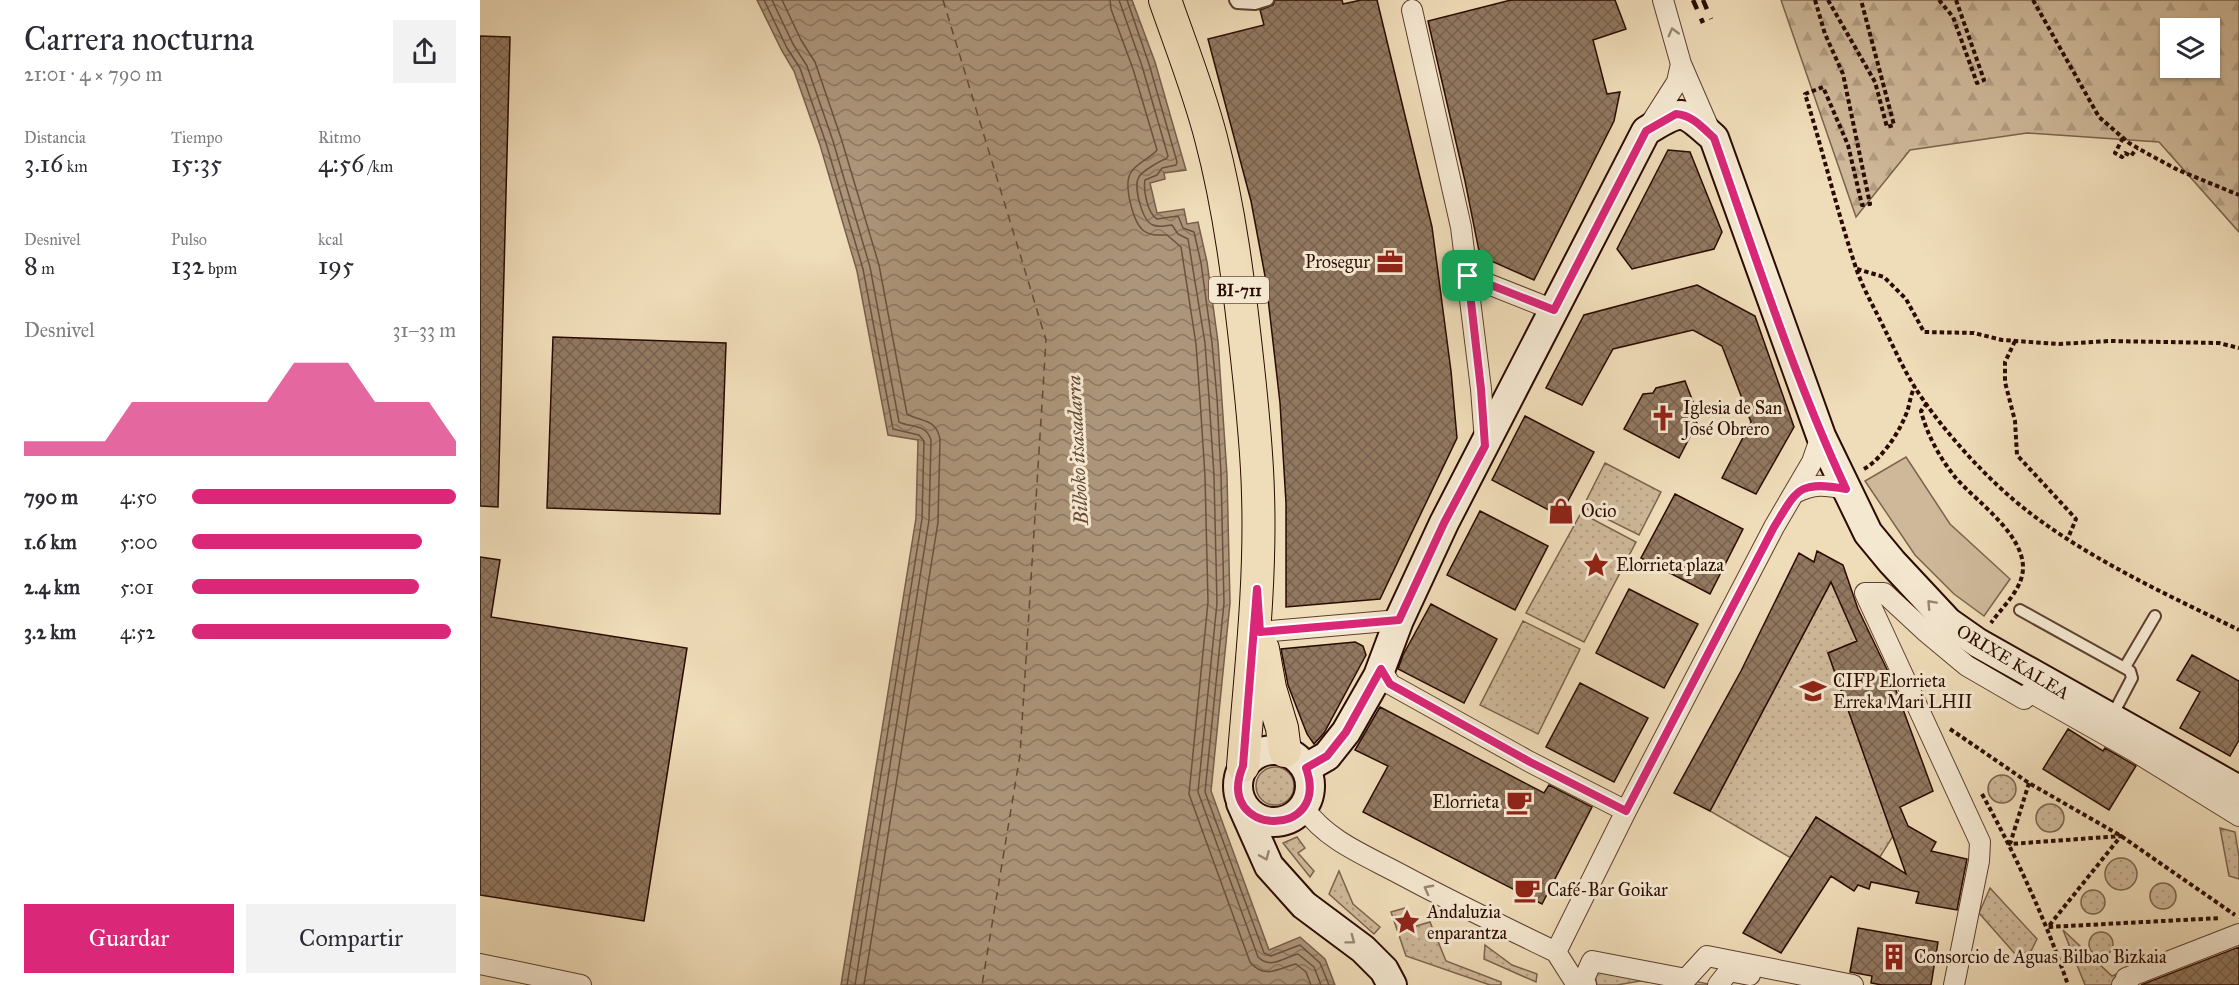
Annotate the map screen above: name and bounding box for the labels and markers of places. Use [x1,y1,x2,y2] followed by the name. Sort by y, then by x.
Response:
[1375,247,1405,277] office icon: Prosegur
[1442,250,1493,301] pin
[1305,251,1370,274] place label: Prosegur
[1681,397,1783,441] place label: Iglesia de San José Obrero
[1648,403,1678,433] church icon: Iglesia de San José Obrero
[1546,496,1576,526] shop icon: Ocio
[1581,500,1616,522] place label: Ocio
[1581,550,1611,580] place icon: Elorrieta plaza
[1616,554,1724,576] place label: Elorrieta plaza
[1833,670,1973,713] place label: CIFP Elorrieta Erreka Mari LHII
[1798,676,1828,706] school or university icon: CIFP Elorrieta Erreka Mari LHII
[1504,787,1534,817] cafe icon: Elorrieta
[1432,791,1499,813] place label: Elorrieta
[1512,875,1542,905] cafe icon: Café-Bar Goikar
[1547,879,1668,901] place label: Café-Bar Goikar
[1426,901,1508,944] place label: Andaluzia enparantza
[1392,907,1422,937] place icon: Andaluzia enparantza
[1879,942,1909,972] building icon: Consorcio de Aguas Bilbao Bizkaia
[1914,946,2167,969] place label: Consorcio de Aguas Bilbao Bizkaia

